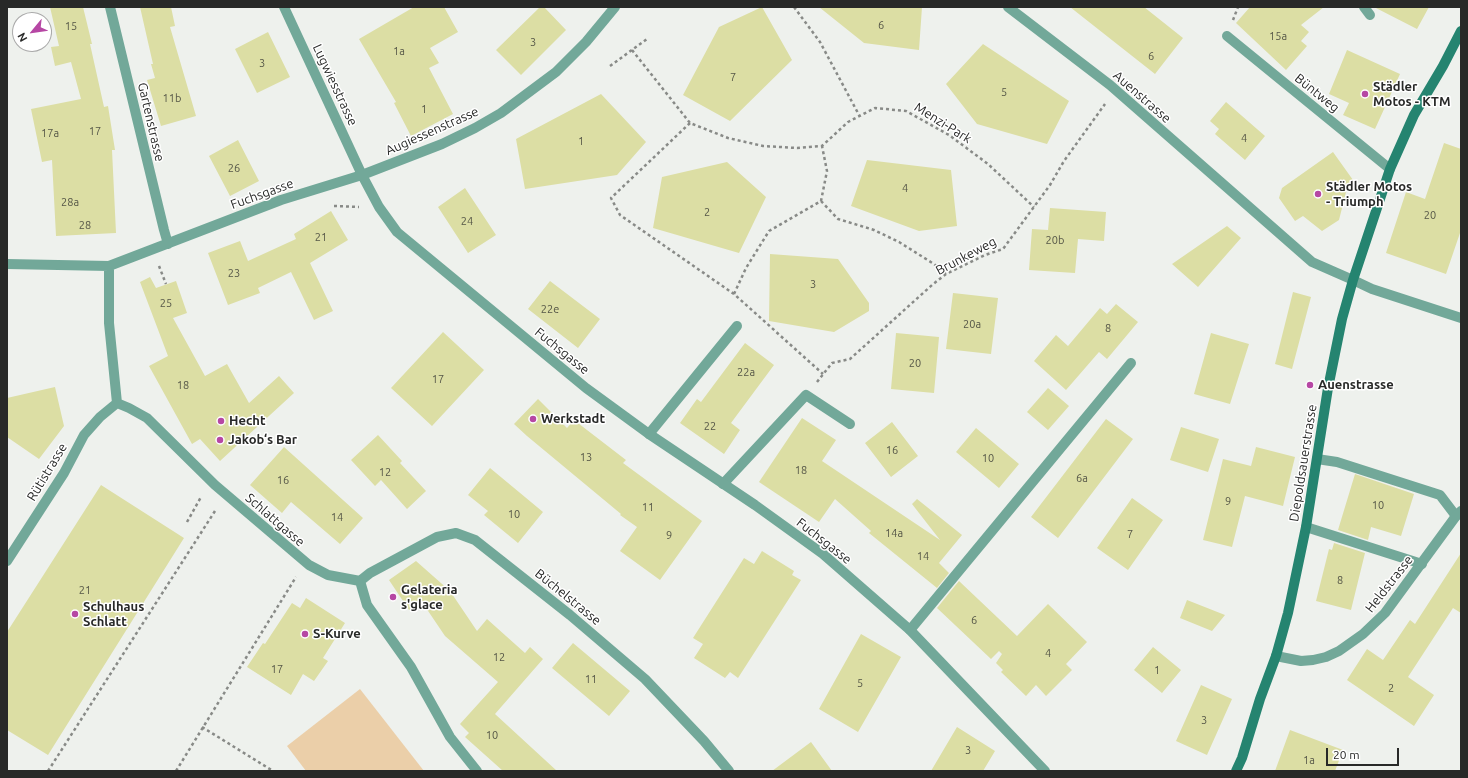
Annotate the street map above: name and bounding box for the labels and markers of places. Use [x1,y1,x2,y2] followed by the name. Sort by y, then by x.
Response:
[1373,79,1450,110] place label: Städler Motos - KTM
[1360,89,1370,99] marker: Städler Motos - KTM
[1326,179,1412,210] place label: Städler Motos - Triumph
[1313,189,1323,199] marker: Städler Motos - Triumph
[1318,377,1394,393] place label: Auenstrasse
[1305,380,1315,390] marker: Auenstrasse
[541,411,605,427] place label: Werkstadt
[229,413,266,429] place label: Hecht
[528,414,538,424] marker: Werkstadt
[216,416,226,426] marker: Hecht
[228,432,297,448] place label: Jakob‘s Bar
[215,435,225,445] marker: Jakob‘s Bar
[401,582,458,613] place label: Gelateria s'glace
[388,592,398,602] marker: Gelateria s'glace
[83,599,144,630] place label: Schulhaus Schlatt
[70,609,80,619] marker: Schulhaus Schlatt
[313,626,361,642] place label: S-Kurve
[300,629,310,639] marker: S-Kurve

